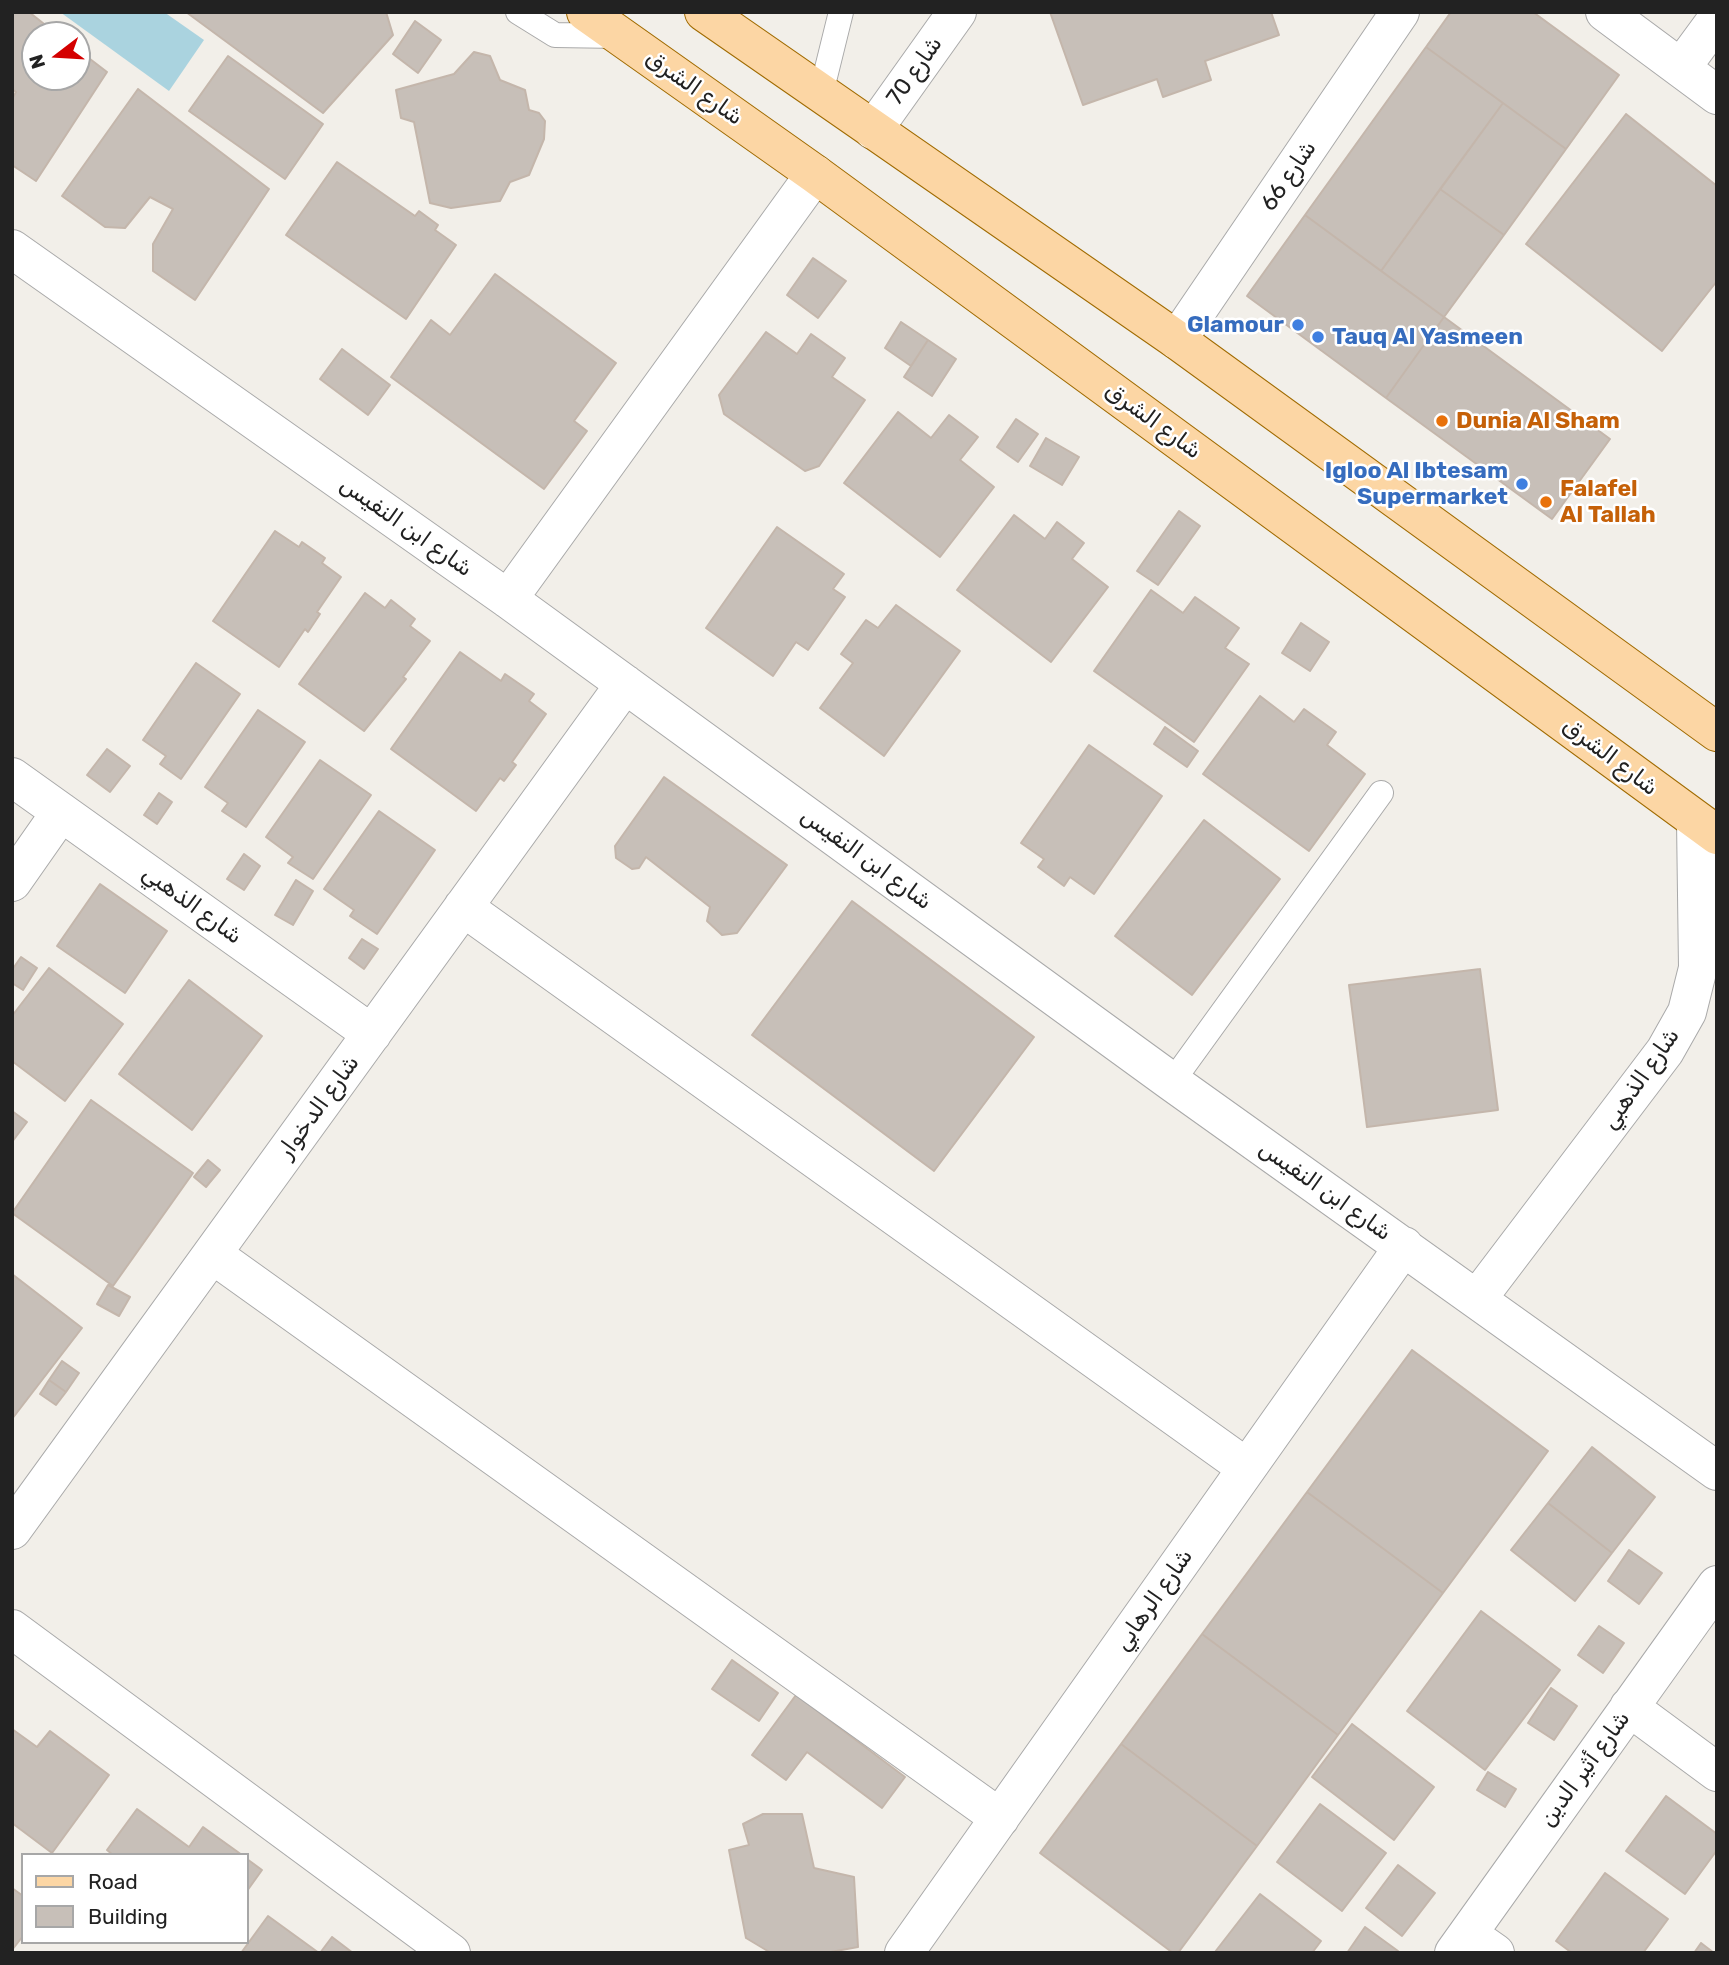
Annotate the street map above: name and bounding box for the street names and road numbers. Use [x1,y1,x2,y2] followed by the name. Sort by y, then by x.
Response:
[881,31,949,111] street label: شارع 70
[640,44,748,132] street label: شارع الشرق
[1255,135,1323,217] street label: شارع 66
[1099,377,1207,465] street label: شارع الشرق
[334,471,478,583] street label: شارع ابن النفيس
[1557,712,1663,802] street label: شارع الشرق
[795,802,937,916] street label: شارع ابن النفيس
[137,859,247,951] street label: شارع الذهبي
[1596,1023,1686,1135] street label: شارع الذهبي
[272,1050,366,1164] street label: شارع الدخوار
[1253,1135,1397,1247] street label: شارع ابن النفيس
[1109,1544,1199,1656] street label: شارع الرهابي
[1534,1706,1636,1832] street label: شارع أثير الدين

